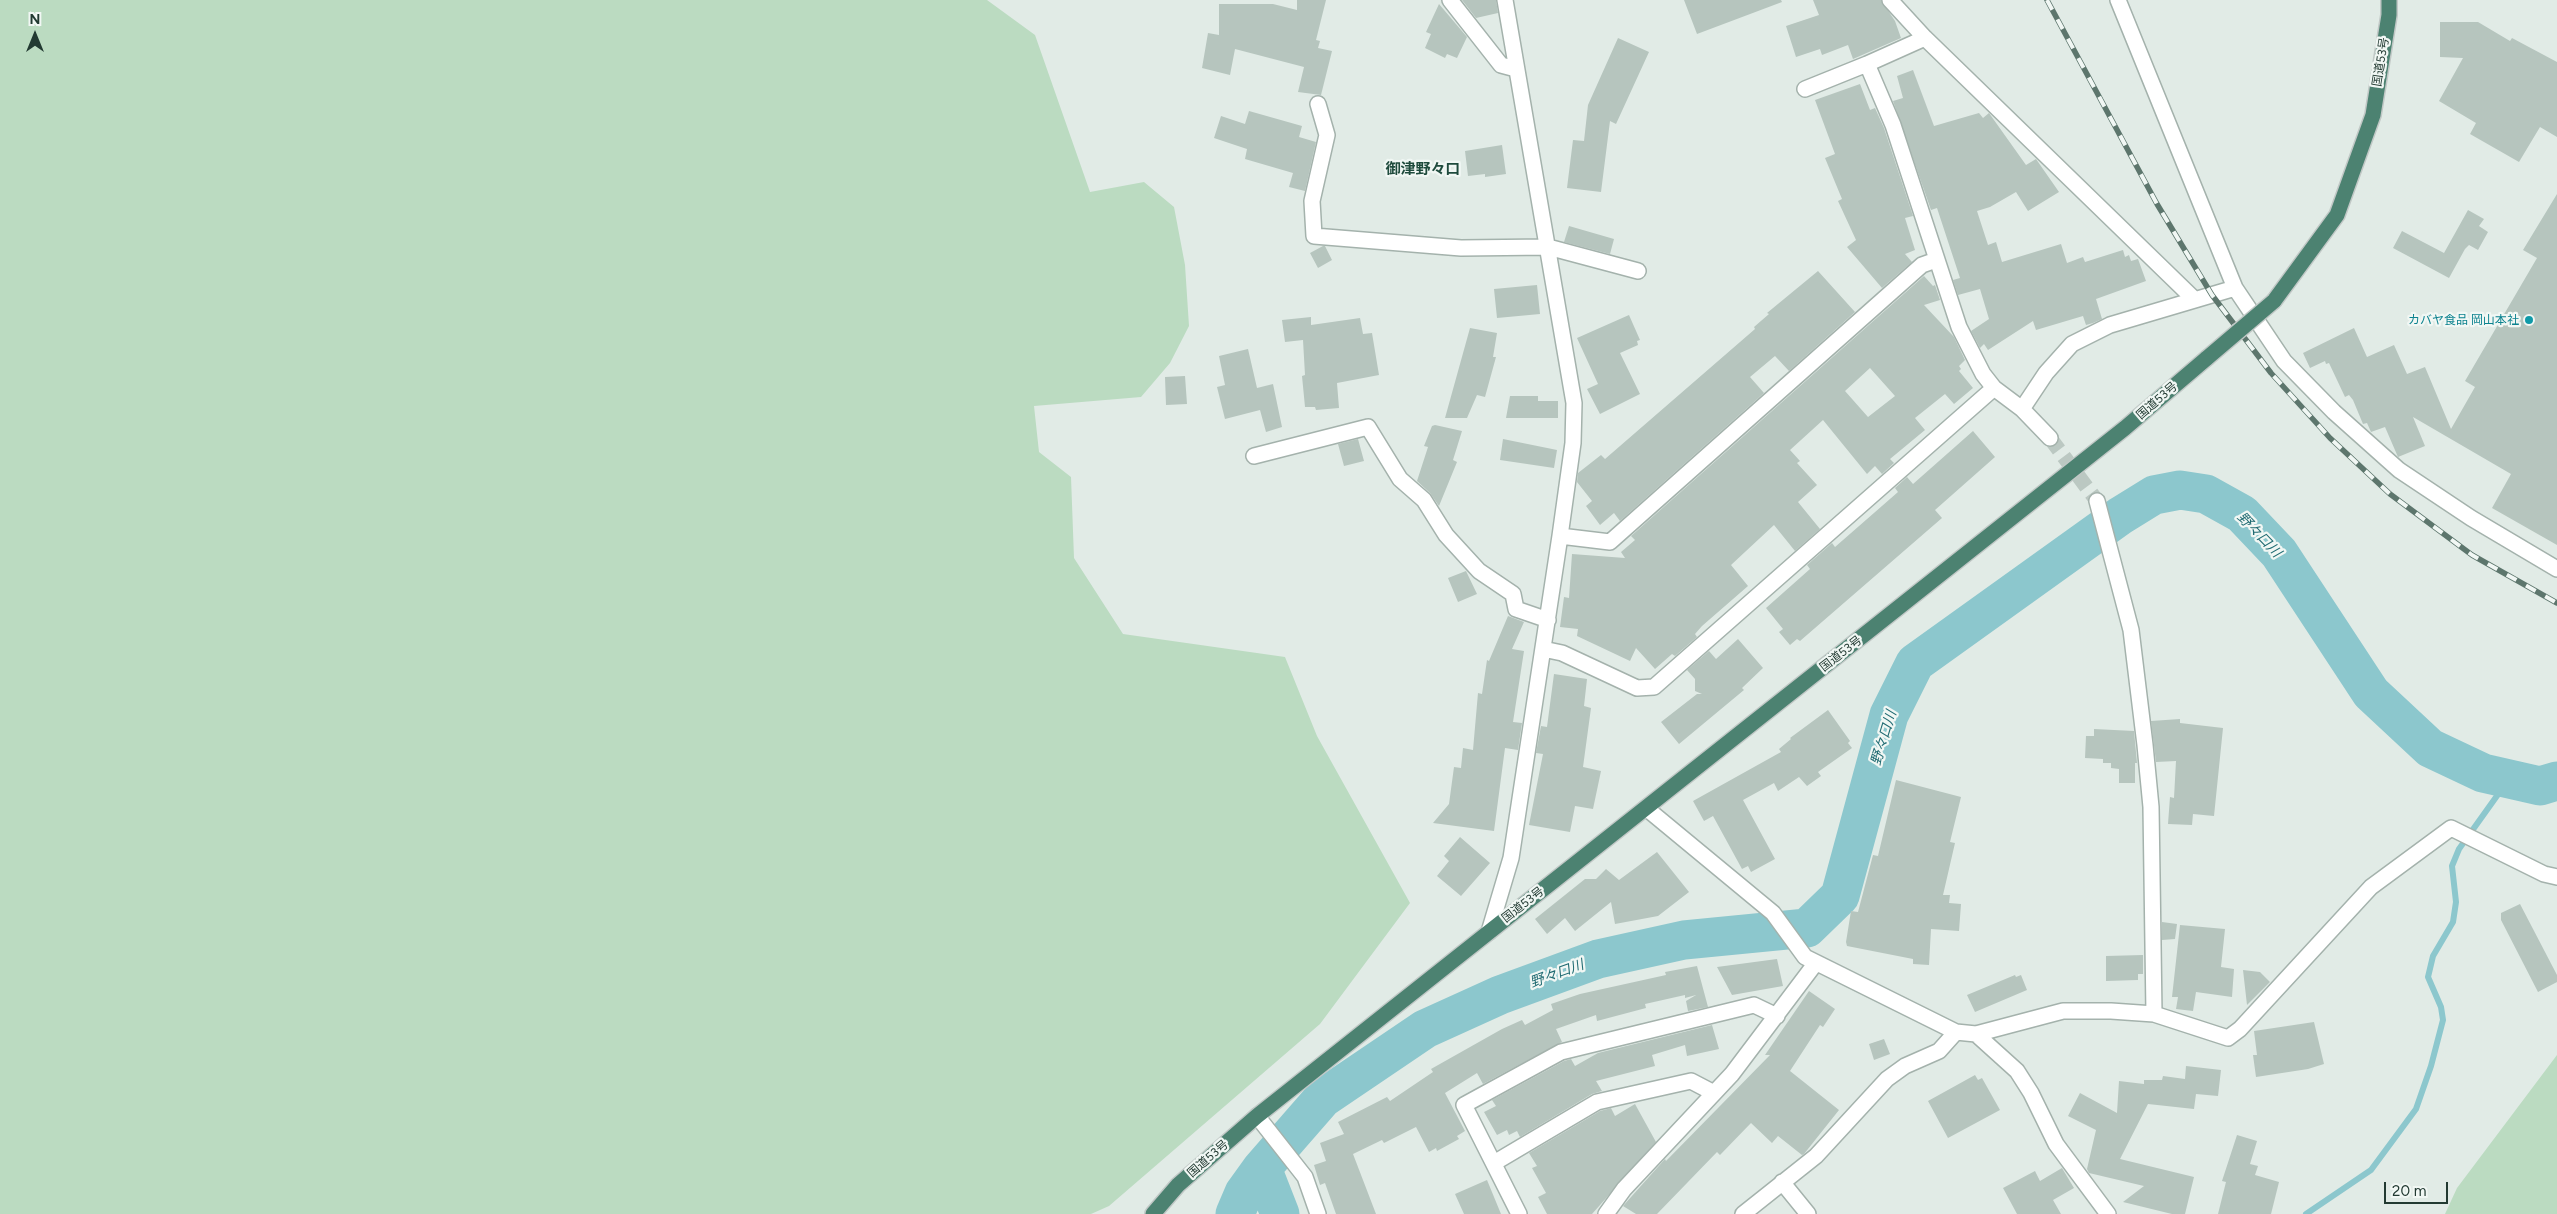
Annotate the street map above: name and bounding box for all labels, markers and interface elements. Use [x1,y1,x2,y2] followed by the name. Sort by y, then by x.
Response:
[10,10,60,60] north arrow
[30,11,40,28] text: N
[2370,36,2392,88] street label: 国道53号
[1386,161,1460,179] district label: 御津野々口
[2408,313,2519,327] place label: カバヤ食品 岡山本社
[2523,314,2535,326] marker: カバヤ食品 岡山本社
[2134,379,2180,423] street label: 国道53号
[2234,509,2284,561] water label: 野々口川
[1817,633,1865,675] street label: 国道53号
[1868,709,1900,767] water label: 野々口川
[1499,884,1547,926] street label: 国道53号
[1528,957,1586,991] water label: 野々口川
[1185,1137,1231,1181] street label: 国道53号
[2387,1172,2451,1204] scale bar
[2392,1182,2426,1200] text: 20 m

